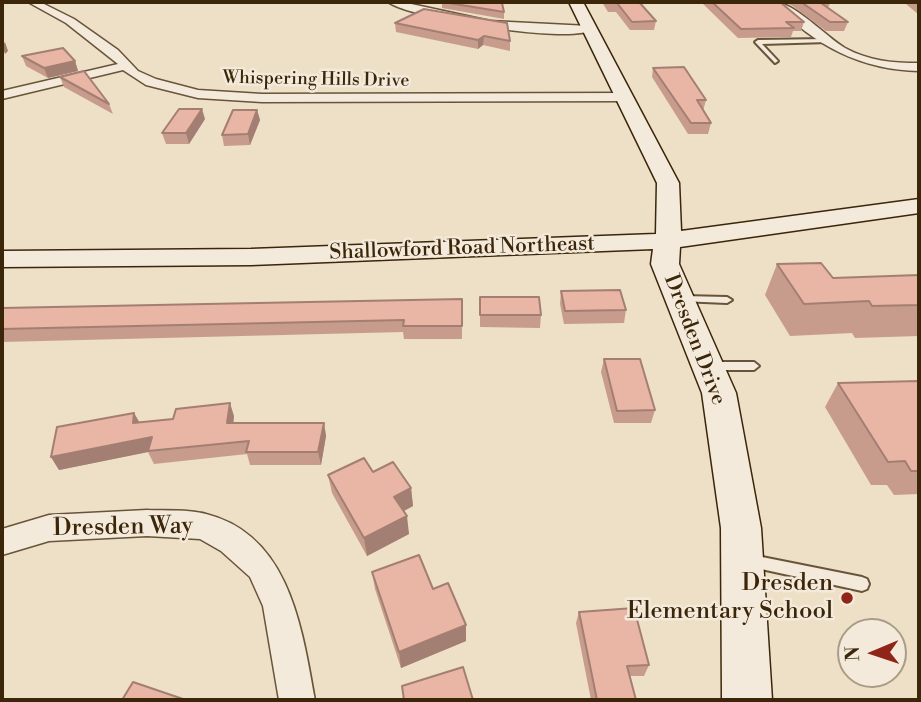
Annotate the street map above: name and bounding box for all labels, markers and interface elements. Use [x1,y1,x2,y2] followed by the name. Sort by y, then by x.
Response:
[223,68,409,92] street label: Whispering Hills Drive
[329,232,595,266] street label: Shallowford Road Northeast
[658,271,730,409] street label: Dresden Drive
[53,512,193,544] street label: Dresden Way
[627,570,833,626] place label: Dresden Elementary School
[839,590,855,606] marker: Dresden Elementary School
[837,618,907,688] north arrow
[841,646,865,662] text: N

